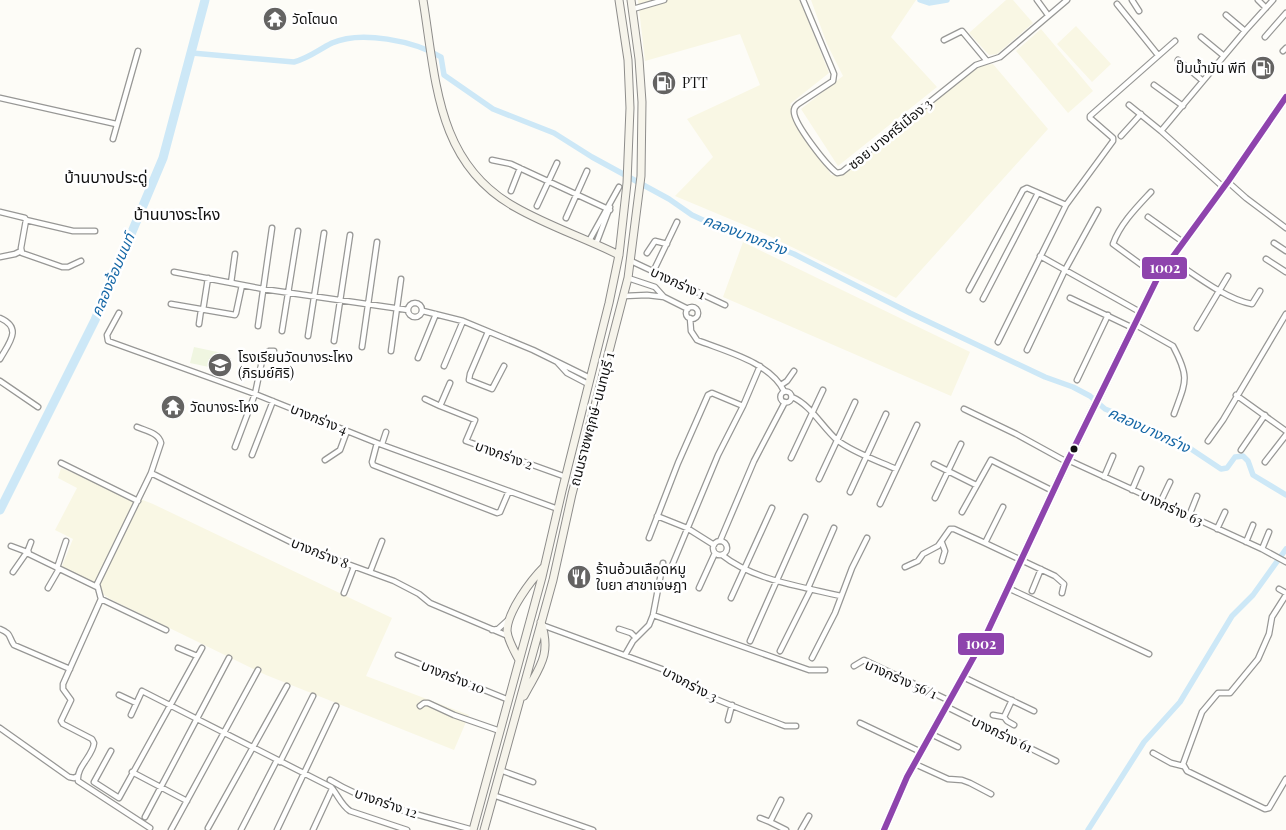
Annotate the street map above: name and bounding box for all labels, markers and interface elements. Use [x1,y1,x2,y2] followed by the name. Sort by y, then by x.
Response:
[262,6,288,32] temple icon: วัดโตนด
[292,9,338,28] place label: วัดโตนด
[1250,55,1276,81] fuel station icon: ปั๊มน้ำมัน พีที
[1176,58,1246,77] place label: ปั๊มน้ำมัน พีที
[651,70,677,96] fuel station icon: PTT
[682,73,708,92] place label: PTT
[844,94,936,173] street label: ซอย บางศรีเมือง 3
[64,166,148,187] district label: บ้านบางประดู่
[134,203,220,224] district label: บ้านบางระโหง
[701,209,791,260] water label: คลองบางกร่าง
[86,227,140,319] water label: คลองอ้อมนนท์
[1141,256,1188,280] line badge: 1002
[1150,258,1180,277] text: 1002
[648,262,709,304] street label: บางกร่าง 1
[238,347,353,382] place label: โรงเรียนวัดบางระโหง (ภิรมย์ศิริ)
[564,350,619,488] street label: ถนนราชพฤกษ์-นนทบุรี 1
[207,352,233,378] school or university icon: โรงเรียนวัดบางระโหง (ภิรมย์ศิริ)
[160,394,186,420] temple icon: วัดบางระโหง
[190,397,259,416] place label: วัดบางระโหง
[288,398,351,439] street label: บางกร่าง 4
[1105,401,1194,457] water label: คลองบางกร่าง
[473,435,536,474] street label: บางกร่าง 2
[1069,444,1079,454] unlabelled marker
[1138,485,1207,530] street label: บางกร่าง 63
[288,532,352,573] street label: บางกร่าง 8
[596,559,687,594] place label: ร้านอ้วนเลือดหมู ใบยา สาขาเจษฎา
[566,564,592,590] restaurant icon: ร้านอ้วนเลือดหมู ใบยา สาขาเจษฎา
[957,632,1005,656] line badge: 1002
[966,634,996,653] text: 1002
[862,654,940,703] street label: บางกร่าง 56/1
[418,655,488,698] street label: บางกร่าง 10
[659,661,721,706] street label: บางกร่าง 3
[968,711,1036,757] street label: บางกร่าง 61
[352,783,420,822] street label: บางกร่าง 12

